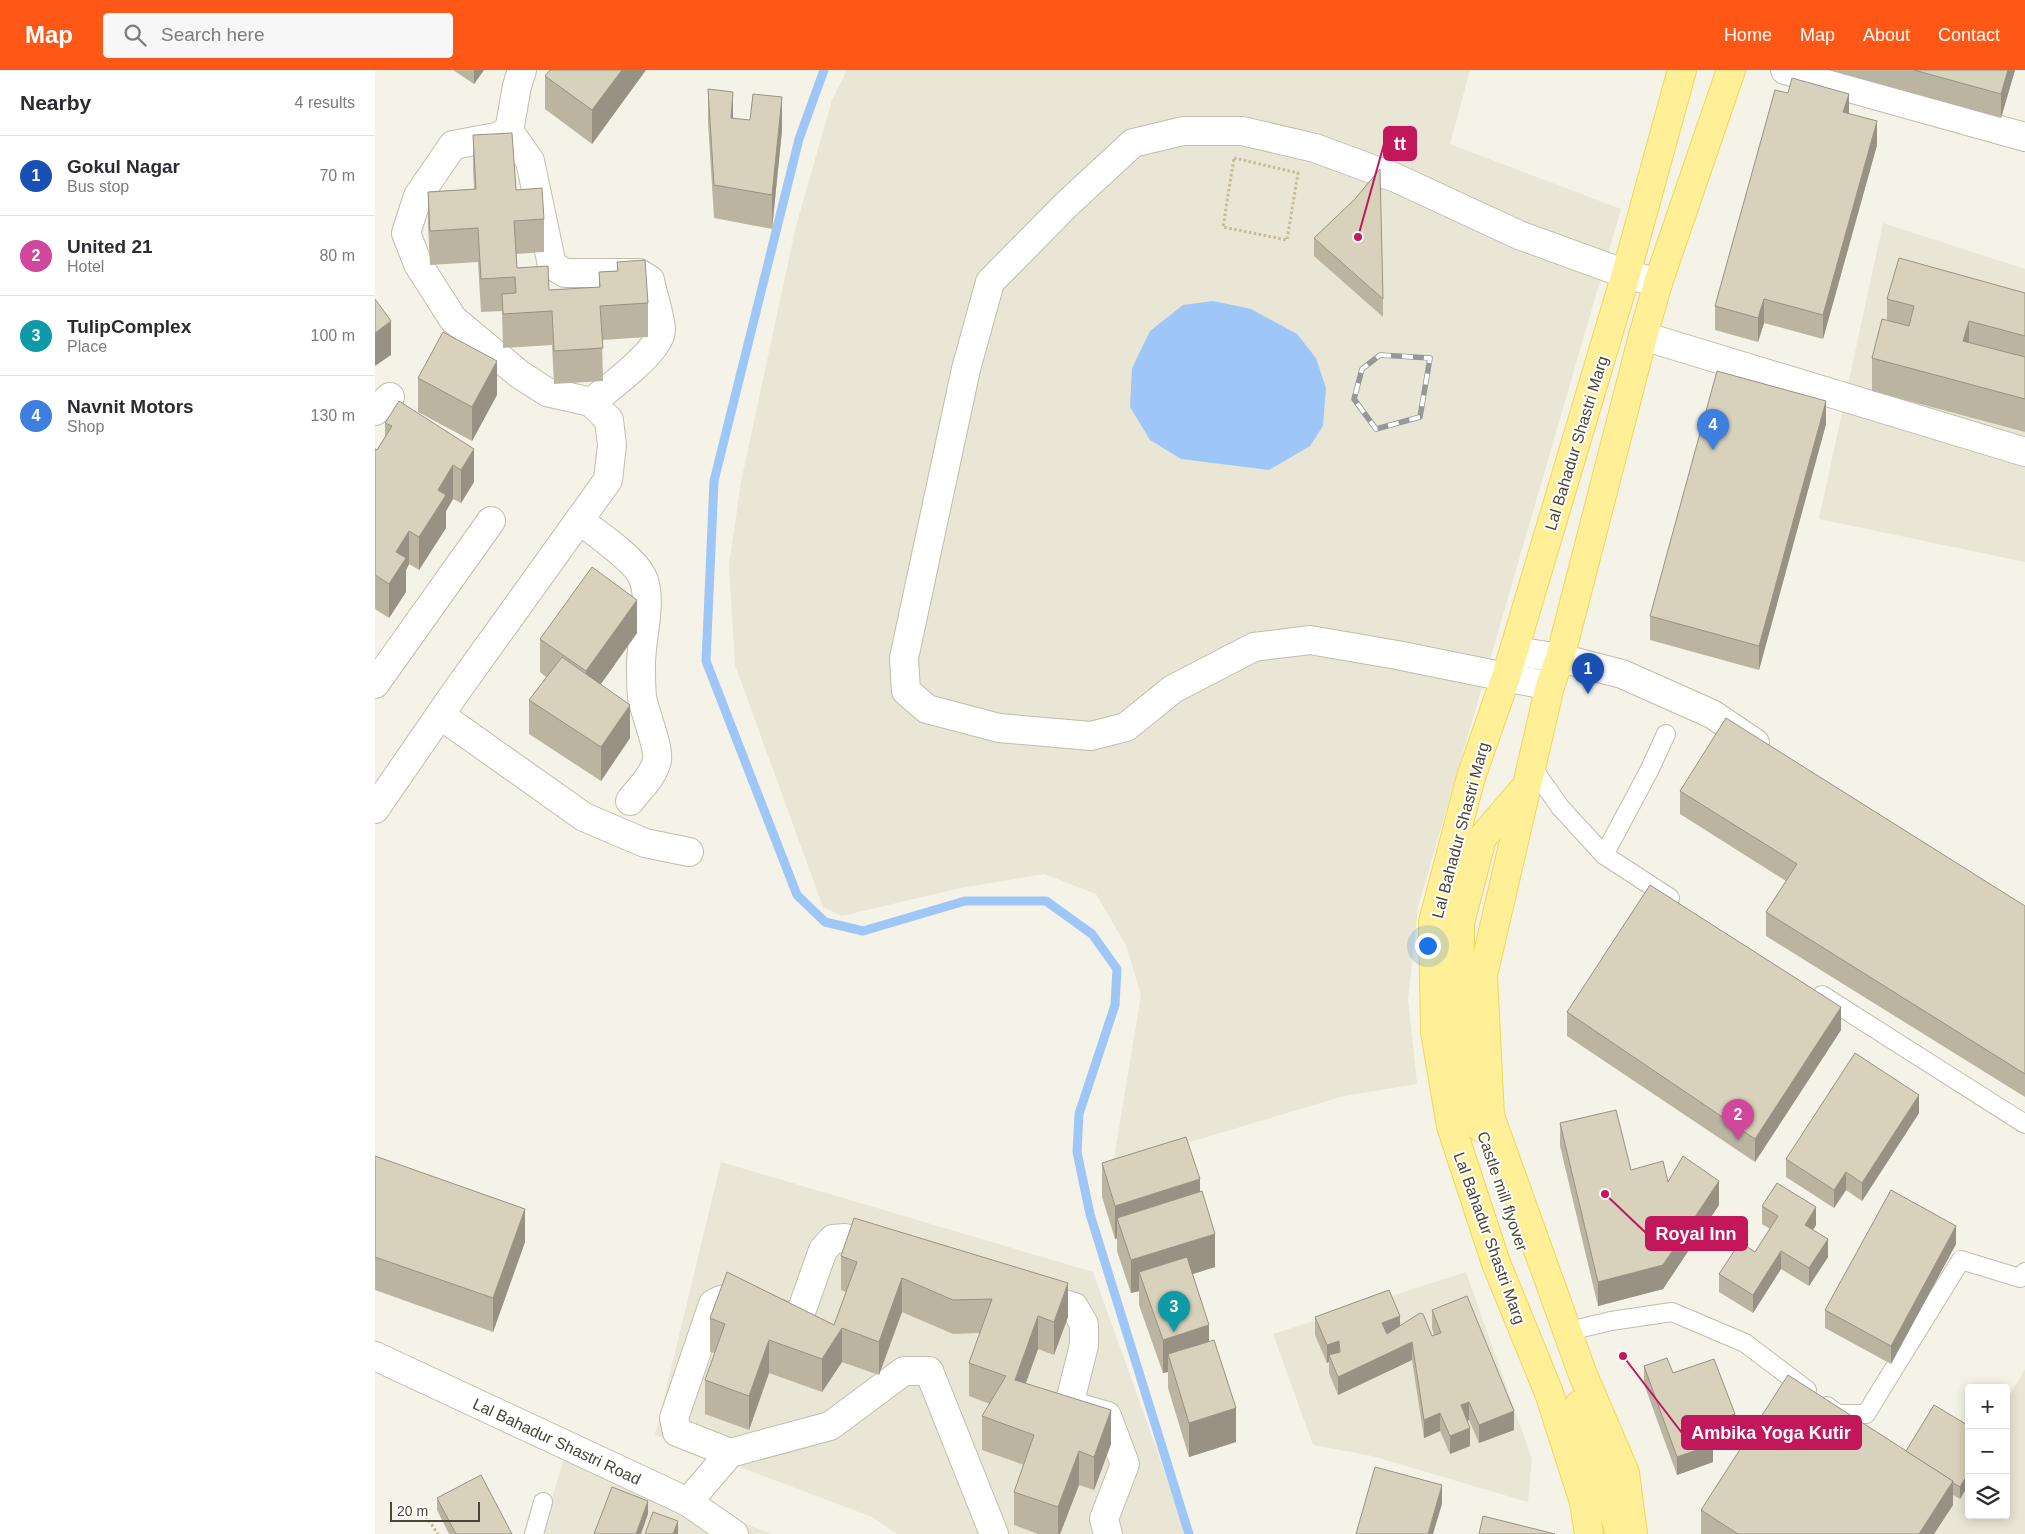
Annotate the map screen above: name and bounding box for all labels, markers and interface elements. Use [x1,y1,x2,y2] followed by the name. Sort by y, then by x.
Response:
[103,13,453,58] search box
[25,21,73,48] text: Map
[121,21,149,49] icon: search
[161,24,265,45] text: Search here
[1724,25,1772,45] text: Home
[1800,25,1835,45] text: Map
[1863,25,1910,45] text: About
[1938,25,2000,45] text: Contact
[20,91,91,114] text: Nearby
[295,94,355,111] text: 4 results
[1384,127,1416,160] callout: tt
[1394,134,1406,154] text: tt
[67,156,180,177] text: Gokul Nagar
[32,167,40,184] text: 1
[319,167,355,184] text: 70 m
[67,178,129,195] text: Bus stop
[67,236,153,257] text: United 21
[32,247,40,264] text: 2
[319,247,355,264] text: 80 m
[67,258,104,275] text: Hotel
[67,316,191,337] text: TulipComplex
[32,327,40,344] text: 3
[311,327,355,344] text: 100 m
[67,338,107,355] text: Place
[1542,354,1611,532] street label: Lal Bahadur Shastri Marg
[67,396,194,417] text: Navnit Motors
[32,407,40,424] text: 4
[311,407,355,424] text: 130 m
[1697,409,1729,450] pin: 4
[67,418,104,435] text: Shop
[1572,653,1604,694] pin: 1
[1429,740,1492,920] street label: Lal Bahadur Shastri Marg
[1415,933,1441,959] your location
[1722,1099,1754,1140] pin: 2
[1474,1129,1531,1254] street label: Castle mill flyover
[1451,1150,1529,1326] street label: Lal Bahadur Shastri Marg
[1646,1217,1747,1250] callout: Royal Inn
[1655,1224,1737,1244] text: Royal Inn
[1158,1291,1190,1332] pin: 3
[1965,1384,2010,1519] map controls
[1965,1384,2010,1429] button: +
[470,1395,643,1488] street label: Lal Bahadur Shastri Road
[1682,1416,1861,1449] callout: Ambika Yoga Kutir
[1691,1423,1851,1443] text: Ambika Yoga Kutir
[1965,1429,2010,1474] button: −
[1965,1474,2010,1519] button: layers
[390,1499,480,1522] scale bar
[397,1503,428,1519] text: 20 m

